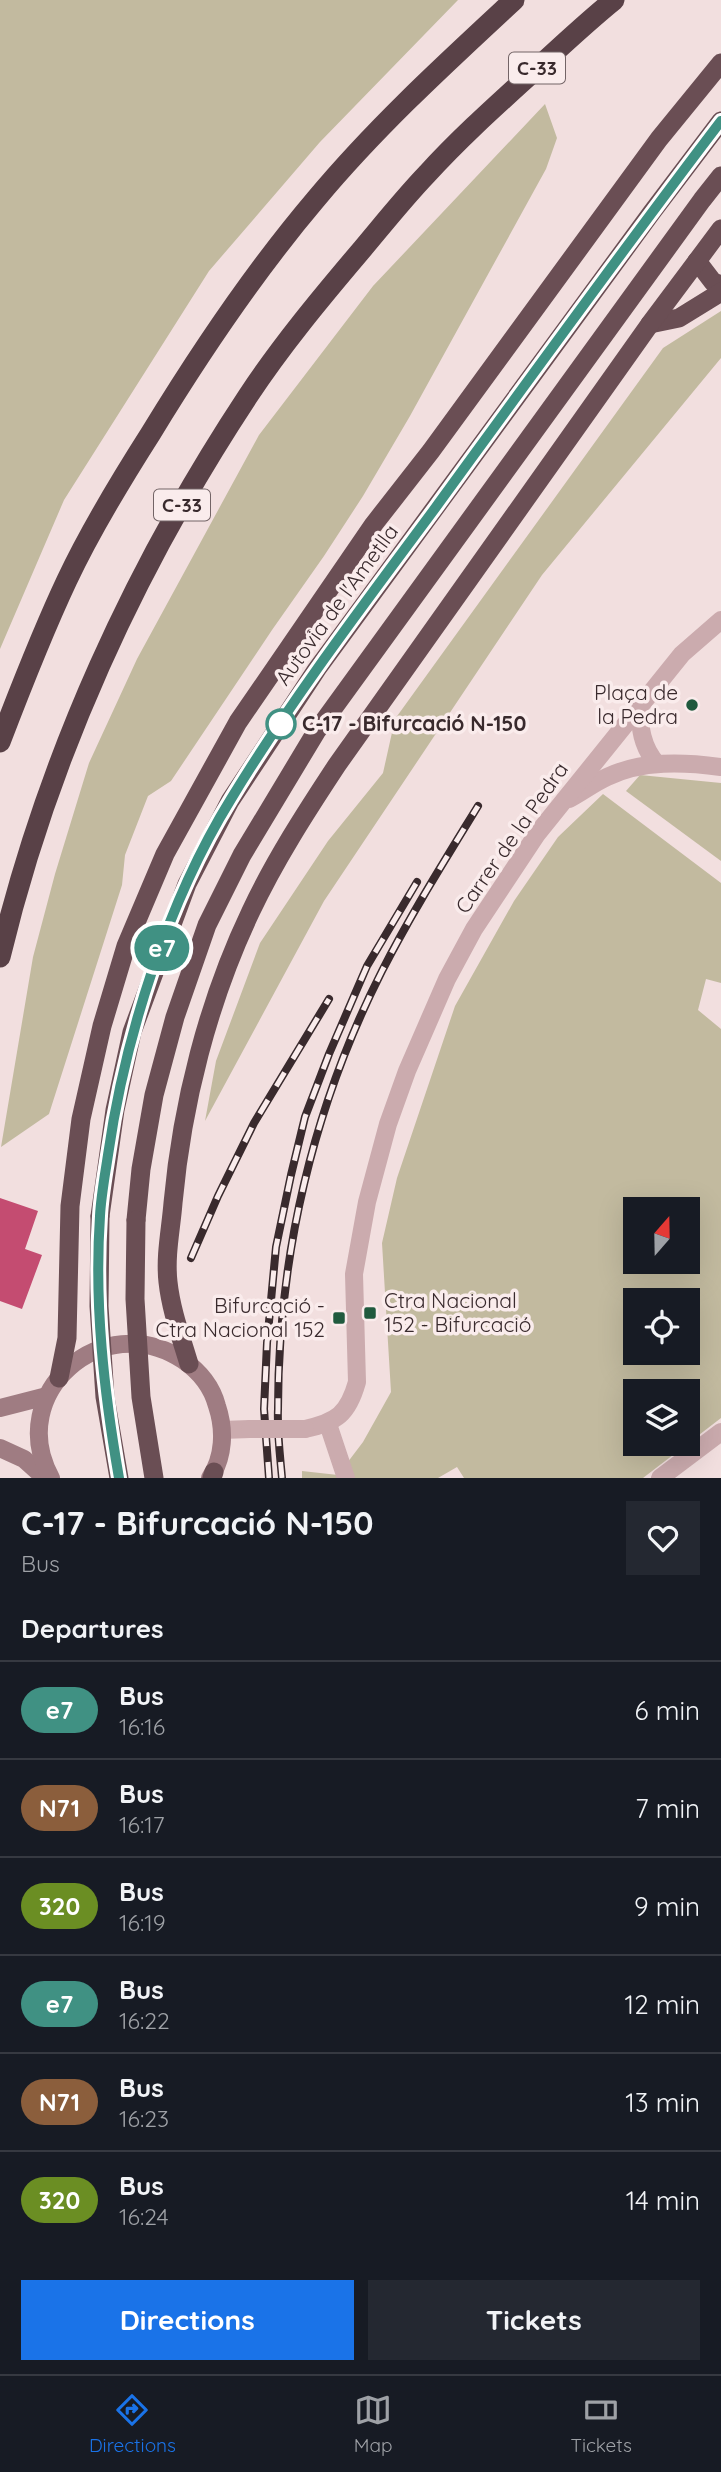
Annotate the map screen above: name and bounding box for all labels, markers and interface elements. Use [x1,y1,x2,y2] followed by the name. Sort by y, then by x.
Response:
[509,52,565,83] road number: C-33
[154,490,210,520] road number: C-33
[269,519,403,690] street label: Autovia de l'Ametlla
[594,679,678,729] place label: Plaça de la Pedra
[684,697,700,713] marker: Plaça de la Pedra
[266,709,296,739] marker: C-17 - Bifurcació N-150
[302,710,526,736] place label: C-17 - Bifurcació N-150
[449,757,573,918] street label: Carrer de la Pedra
[130,925,194,971] line badge: e7
[148,933,176,963] text: e7
[623,1197,700,1274] north arrow
[623,1197,700,1456] map controls
[384,1287,531,1337] place label: Ctra Nacional 152 - Bifurcació
[623,1288,700,1365] button: locate
[156,1292,325,1342] place label: Bifurcació - Ctra Nacional 152
[362,1305,378,1321] marker: Ctra Nacional 152 - Bifurcació
[331,1310,347,1326] marker: Bifurcació - Ctra Nacional 152
[623,1379,700,1456] button: layers
[626,1501,700,1575] button: heart
[21,1502,374,1543] text: C-17 - Bifurcació N-150
[21,1549,60,1578] text: Bus
[21,1612,164,1645] text: Departures
[119,1679,164,1712] text: Bus
[635,1694,700,1727] text: 6 min
[46,1695,73,1725] text: e7
[119,1712,165,1741] text: 16:16
[119,1777,164,1810] text: Bus
[635,1792,700,1825] text: 7 min
[39,1793,80,1823] text: N71
[119,1810,165,1839] text: 16:17
[119,1875,164,1908] text: Bus
[634,1890,700,1923] text: 9 min
[39,1891,80,1921] text: 320
[119,1908,166,1937] text: 16:19
[119,1973,164,2006] text: Bus
[625,1988,700,2021] text: 12 min
[46,1989,73,2019] text: e7
[119,2006,170,2035] text: 16:22
[119,2071,164,2104] text: Bus
[625,2086,700,2119] text: 13 min
[39,2087,80,2117] text: N71
[119,2104,169,2133] text: 16:23
[119,2169,164,2202] text: Bus
[626,2184,700,2217] text: 14 min
[39,2185,80,2215] text: 320
[119,2202,169,2231] text: 16:24
[21,2280,354,2360] button: Directions
[368,2280,700,2360] button: Tickets
[89,2391,176,2457] tab: Directions
[354,2391,393,2457] tab: Map
[570,2391,632,2457] tab: Tickets

